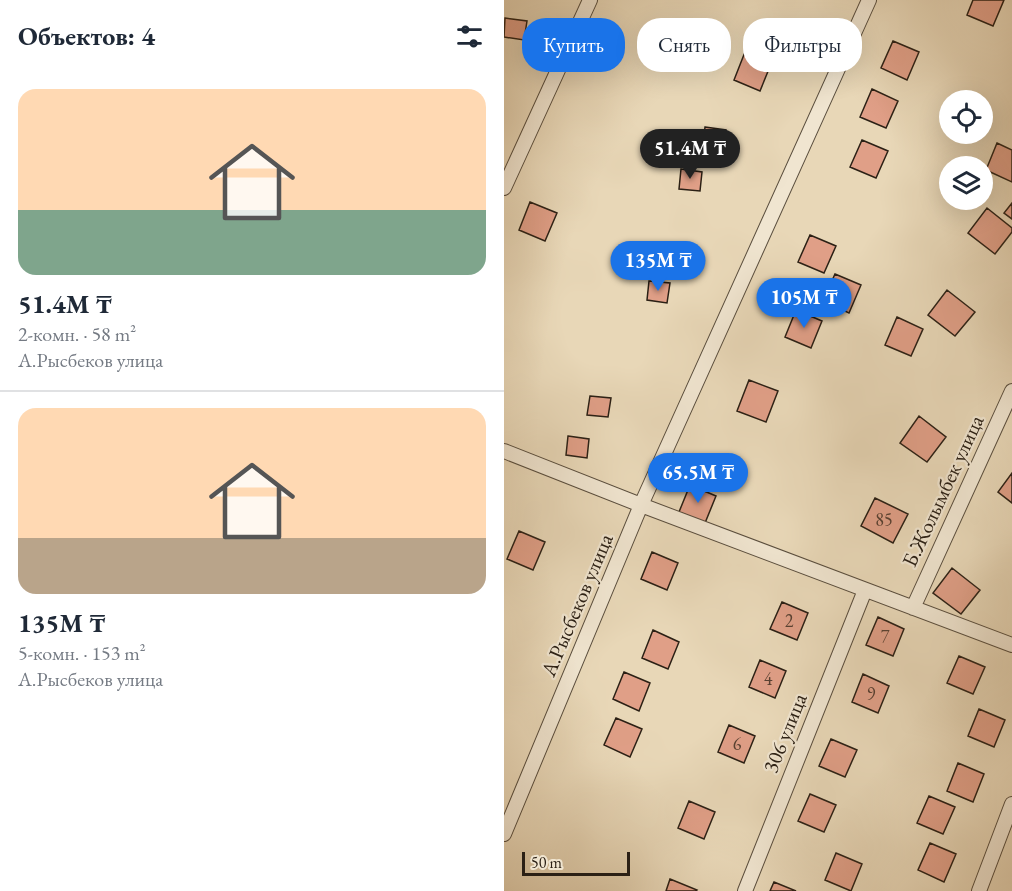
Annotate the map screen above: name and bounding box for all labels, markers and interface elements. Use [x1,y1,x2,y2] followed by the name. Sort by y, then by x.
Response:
[522,18,625,72] chip: Купить
[637,18,731,72] chip: Снять
[743,18,862,72] chip: Фильтры
[18,19,155,53] text: Объектов: 4
[453,20,486,53] icon: filters
[939,90,993,210] map controls
[939,90,993,144] button: locate
[198,128,306,236] icon: home
[635,129,745,180] pin: 51.4M ₸
[654,135,726,161] text: 51.4M ₸
[939,156,993,210] button: layers
[609,241,707,292] pin: 135M ₸
[625,247,691,273] text: 135M ₸
[755,278,853,329] pin: 105M ₸
[771,284,837,310] text: 105M ₸
[18,287,112,321] text: 51.4M ₸
[18,321,136,347] text: 2-комн. · 58 m²
[18,347,163,373] text: А.Рысбеков улица
[896,410,990,571] street label: Б.Жолымбек улица
[198,447,306,555] icon: home
[643,453,753,504] pin: 65.5M ₸
[662,459,734,485] text: 65.5M ₸
[875,508,893,531] house number: 85
[534,529,619,681] street label: А.Рысбеков улица
[18,606,105,640] text: 135M ₸
[785,609,794,632] house number: 2
[881,625,890,648] house number: 7
[18,640,146,666] text: 5-комн. · 153 m²
[18,666,163,692] text: А.Рысбеков улица
[764,667,773,690] house number: 4
[867,682,876,705] house number: 9
[756,688,813,777] street label: 306 улица
[733,732,742,755] house number: 6
[522,849,630,876] scale bar
[531,852,562,873] text: 50 m

